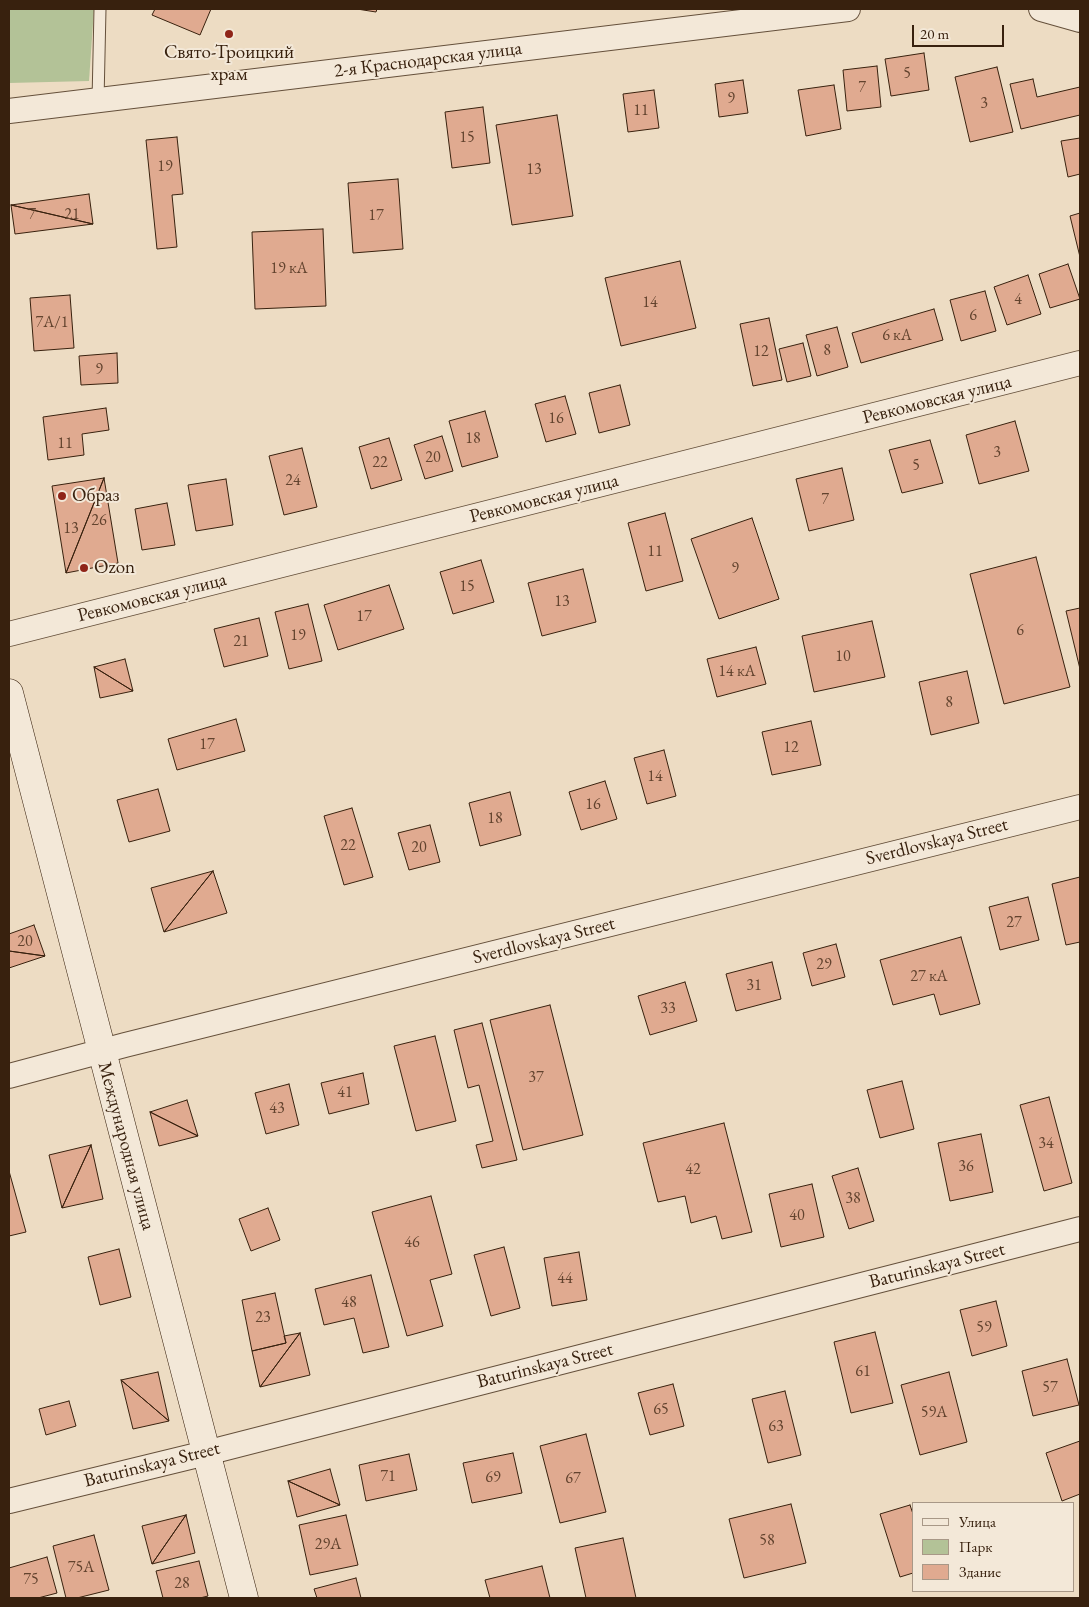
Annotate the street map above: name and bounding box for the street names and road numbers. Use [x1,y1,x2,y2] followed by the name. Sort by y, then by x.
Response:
[333,37,523,83] street label: 2-я Краснодарская улица
[860,370,1014,430] street label: Ревкомовская улица
[467,469,621,529] street label: Ревкомовская улица
[75,568,229,628] street label: Ревкомовская улица
[864,813,1010,871] street label: Sverdlovskaya Street
[471,912,617,970] street label: Sverdlovskaya Street
[93,1059,159,1233] street label: Международная улица
[867,1238,1007,1294] street label: Baturinskaya Street
[475,1338,615,1394] street label: Baturinskaya Street
[82,1437,222,1493] street label: Baturinskaya Street

